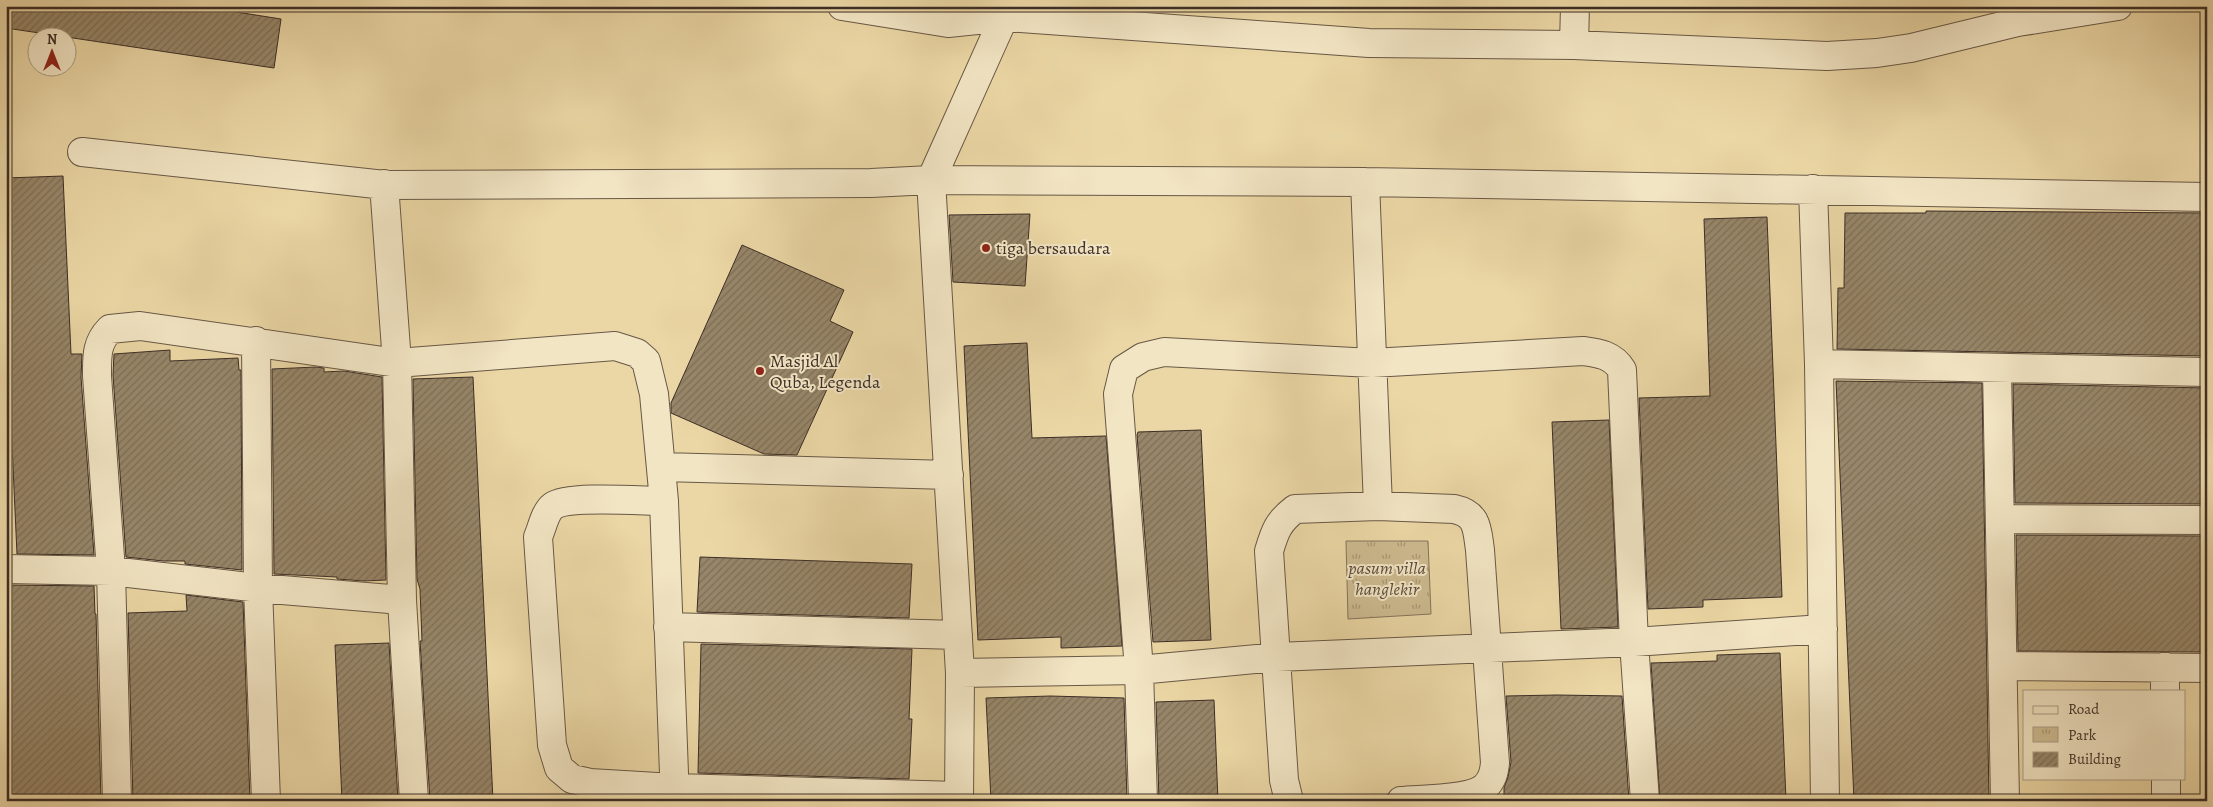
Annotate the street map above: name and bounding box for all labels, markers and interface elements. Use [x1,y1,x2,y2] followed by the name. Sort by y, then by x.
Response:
[28,28,78,78] north arrow
[47,30,57,49] text: N
[996,236,1111,260] place label: tiga bersaudara
[980,242,992,254] marker: tiga bersaudara
[770,349,881,394] place label: Masjid Al Quba, Legenda
[754,365,766,377] marker: Masjid Al Quba, Legenda
[1347,556,1426,601] park label: pasum villa hanglekir
[2023,690,2186,780] legend
[2068,699,2100,719] text: Road
[2068,725,2097,745] text: Park
[2068,749,2121,769] text: Building

